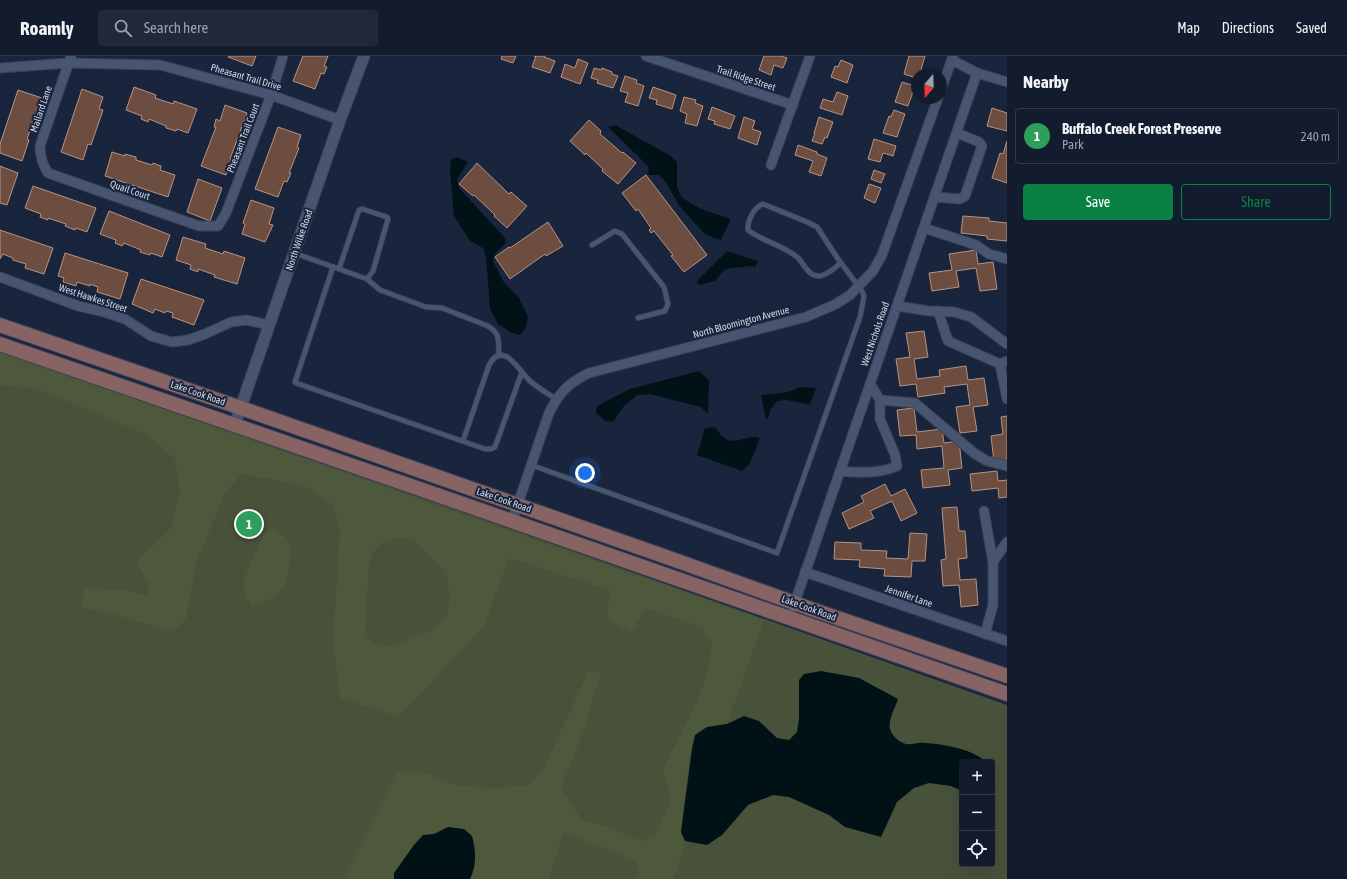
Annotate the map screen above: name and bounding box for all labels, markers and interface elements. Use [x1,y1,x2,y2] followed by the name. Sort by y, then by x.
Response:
[98,10,378,46] search box
[20,17,74,39] text: Roamly
[112,17,134,39] icon: search
[144,19,208,36] text: Search here
[1177,20,1200,36] text: Map
[1222,20,1274,36] text: Directions
[1296,20,1327,36] text: Saved
[209,62,283,92] street label: Pheasant Trail Drive
[715,63,777,93] street label: Trail Ridge Street
[911,68,947,104] north arrow
[1023,72,1069,92] text: Nearby
[28,84,54,134] street label: Mallard Lane
[225,102,261,174] street label: Pheasant Trail Court
[1062,120,1221,137] text: Buffalo Creek Forest Preserve
[1034,129,1040,144] text: 1
[1301,129,1330,144] text: 240 m
[1062,137,1084,152] text: Park
[109,178,151,202] street label: Quail Court
[1023,184,1173,220] button: Save
[1181,184,1331,220] button: Share
[283,208,315,272] street label: North Wilke Road
[57,282,129,314] street label: West Hawkes Street
[859,300,891,368] street label: West Nichols Road
[692,304,791,340] street label: North Bloomington Avenue
[169,378,227,408] street label: Lake Cook Road
[575,463,595,483] your location
[475,485,533,515] street label: Lake Cook Road
[236,509,262,539] pin: 1
[884,583,935,609] street label: Jennifer Lane
[780,593,838,623] street label: Lake Cook Road
[959,759,995,867] map controls
[959,759,995,795] button: +
[959,795,995,831] button: −
[959,831,995,867] button: locate

